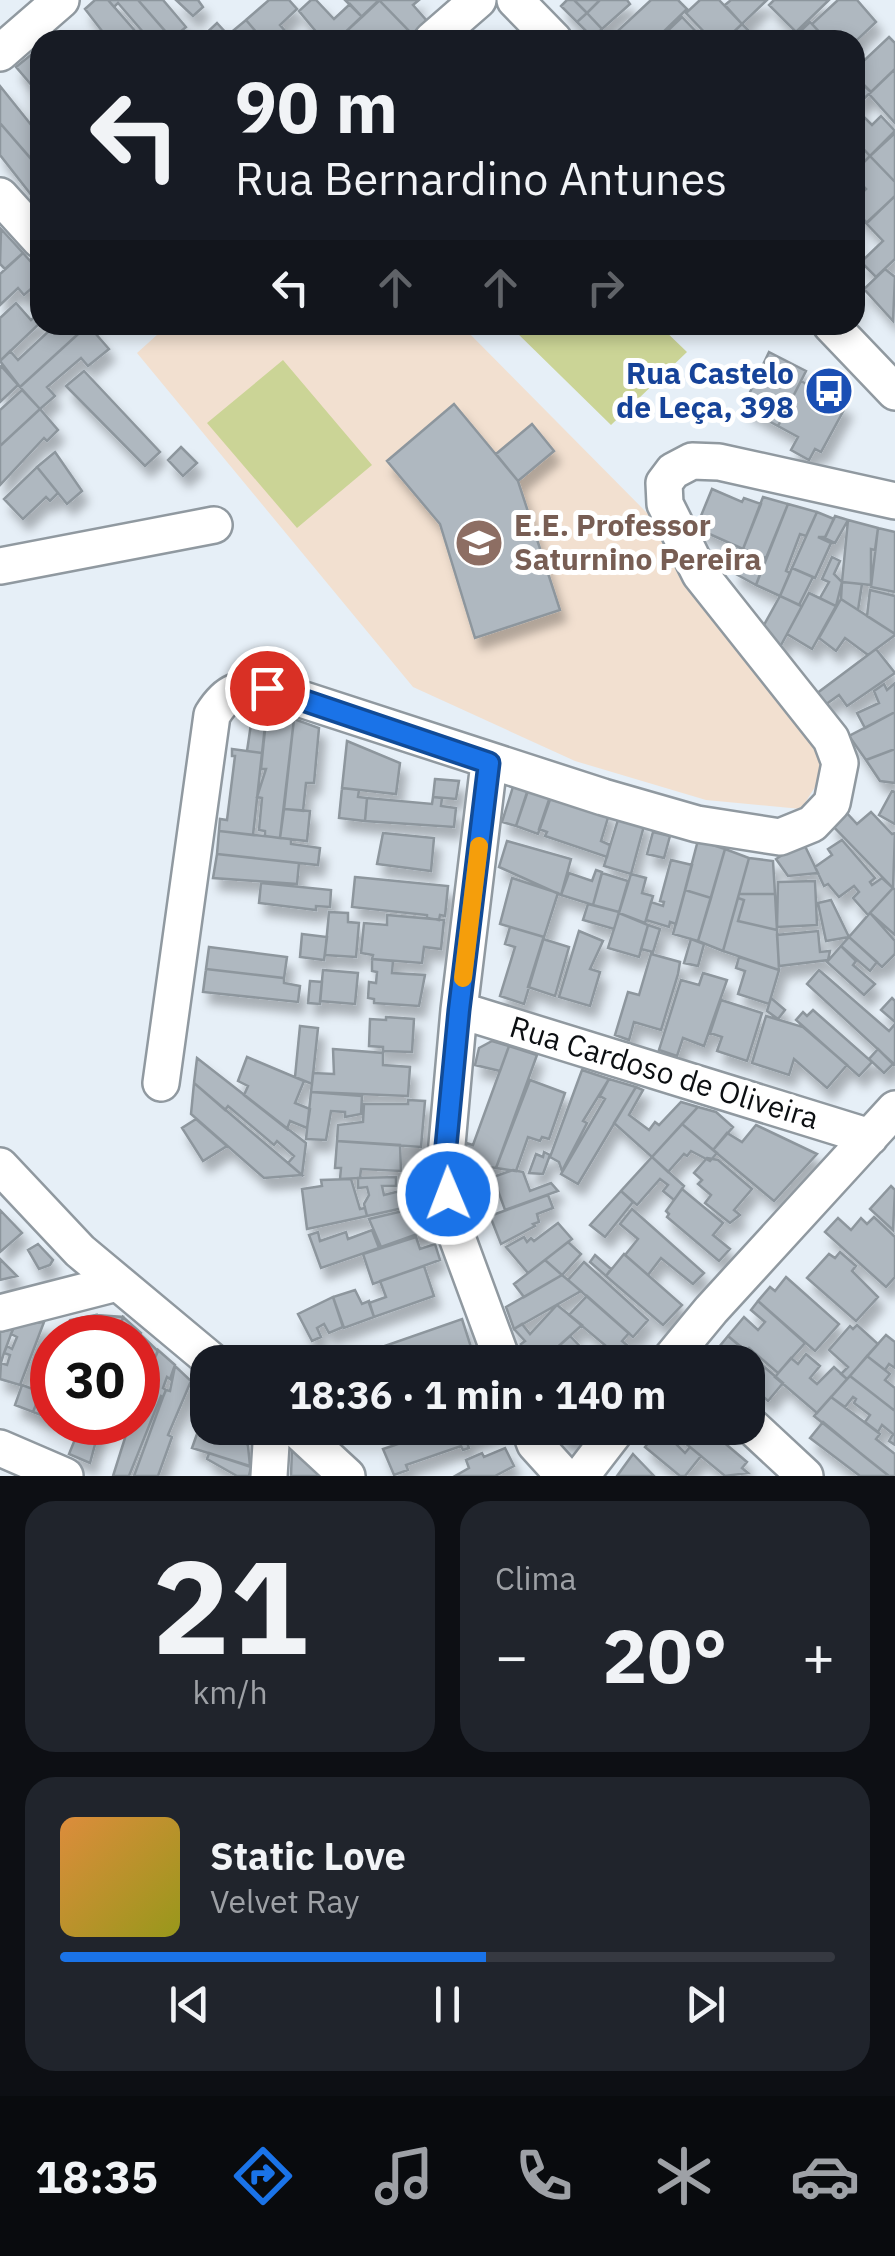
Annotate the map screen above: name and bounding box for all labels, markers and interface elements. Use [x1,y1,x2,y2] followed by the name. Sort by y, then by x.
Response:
[235,61,398,152] text: 90 m
[70,70,200,200] icon: left
[235,149,727,207] text: Rua Bernardino Antunes
[263,260,318,315] icon: left
[368,260,423,315] icon: ahead
[473,260,528,315] icon: ahead
[578,260,633,315] icon: right
[616,353,794,426] place label: Rua Castelo de Leça, 398
[803,365,855,417] bus stop icon: Rua Castelo de Leça, 398
[514,505,762,578] place label: E.E. Professor Saturnino Pereira
[453,517,505,569] school or university icon: E.E. Professor Saturnino Pereira
[225,646,310,731] pin
[240,661,295,716] icon: arrive
[505,1006,824,1137] street label: Rua Cardoso de Oliveira
[396,1142,500,1246] position arrow
[30,1315,160,1445] speed limit sign: 30
[289,1370,666,1419] text: 18:36 · 1 min · 140 m
[152,1521,308,1690] text: 21
[495,1557,577,1599] text: Clima
[602,1606,728,1704] text: 20°
[495,1620,528,1691] text: −
[802,1620,835,1691] text: +
[192,1671,268,1713] text: km/h
[210,1831,406,1880] text: Static Love
[210,1880,359,1922] text: Velvet Ray
[162,1977,217,2032] icon: previous
[420,1977,475,2032] icon: pause
[678,1977,733,2032] icon: next
[228,2141,298,2211] icon: directions
[369,2141,439,2211] icon: music
[509,2141,579,2211] icon: phone
[649,2141,719,2211] icon: climate
[790,2141,860,2211] icon: car
[35,2147,158,2205] text: 18:35

